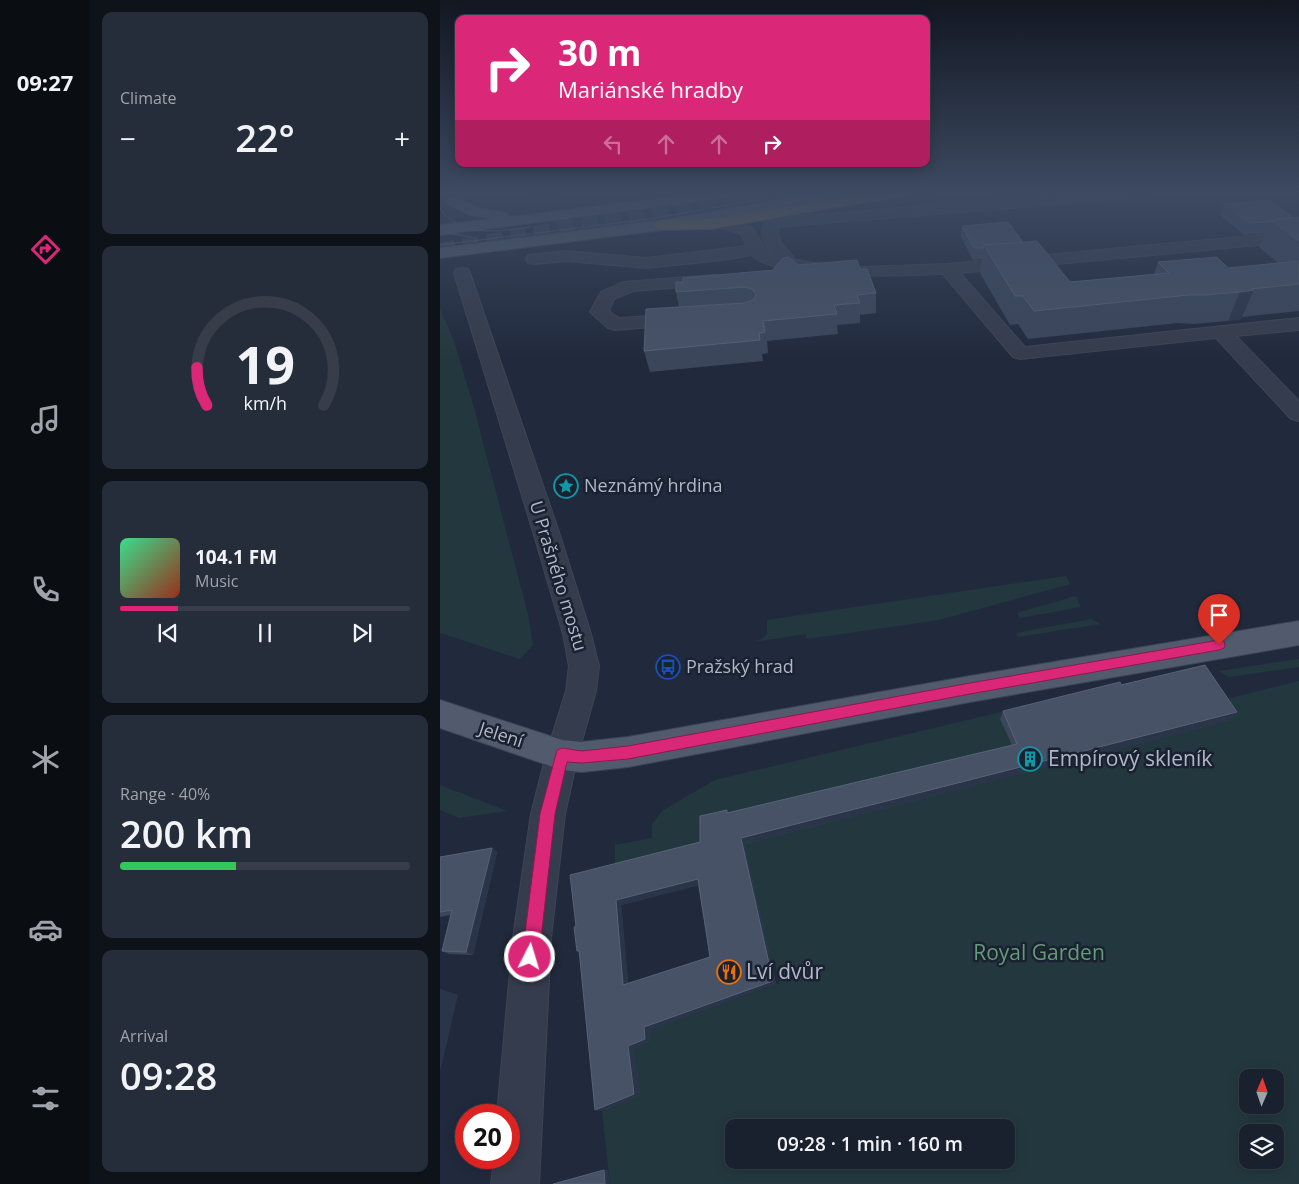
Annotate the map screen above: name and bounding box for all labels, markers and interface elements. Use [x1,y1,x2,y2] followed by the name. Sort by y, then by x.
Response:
[558,29,641,76] text: 30 m
[475,35,540,100] icon: right
[17,67,73,97] text: 09:27
[558,74,743,104] text: Mariánské hradby
[120,87,177,109] text: Climate
[235,111,295,163] text: 22°
[120,119,136,157] text: −
[394,119,410,157] text: +
[599,130,627,158] icon: left
[652,130,680,158] icon: ahead
[705,130,733,158] icon: ahead
[758,130,786,158] icon: right
[28,232,63,267] icon: directions
[235,328,295,399] text: 19
[243,391,287,415] text: km/h
[28,402,63,437] icon: music
[553,473,579,499] place icon: Neznámý hrdina
[584,473,723,497] place label: Neznámý hrdina
[525,498,593,654] street label: U Prašného mostu
[195,544,277,570] text: 104.1 FM
[195,570,239,592] text: Music
[28,572,63,607] icon: phone
[1198,594,1240,645] pin
[1205,601,1233,629] icon: arrive
[154,619,182,647] icon: previous
[251,619,279,647] icon: pause
[348,619,376,647] icon: next
[655,654,681,680] bus stop icon: Pražský hrad
[686,654,794,678] place label: Pražský hrad
[474,715,527,753] street label: Jelení
[28,742,63,777] icon: climate
[1048,744,1212,772] place label: Empírový skleník
[1017,746,1043,772] building icon: Empírový skleník
[120,783,210,805] text: Range · 40%
[120,807,253,859] text: 200 km
[28,912,63,947] icon: car
[503,930,555,982] position arrow
[973,938,1105,966] park label: Royal Garden
[746,957,823,985] place label: Lví dvůr
[716,959,742,985] restaurant icon: Lví dvůr
[120,1025,168,1047] text: Arrival
[120,1049,217,1101] text: 09:28
[1239,1069,1284,1114] north arrow
[1239,1069,1284,1169] map controls
[28,1081,63,1116] icon: filters
[455,1104,520,1169] speed limit sign: 20
[1239,1124,1284,1169] button: layers
[777,1131,963,1157] text: 09:28 · 1 min · 160 m

